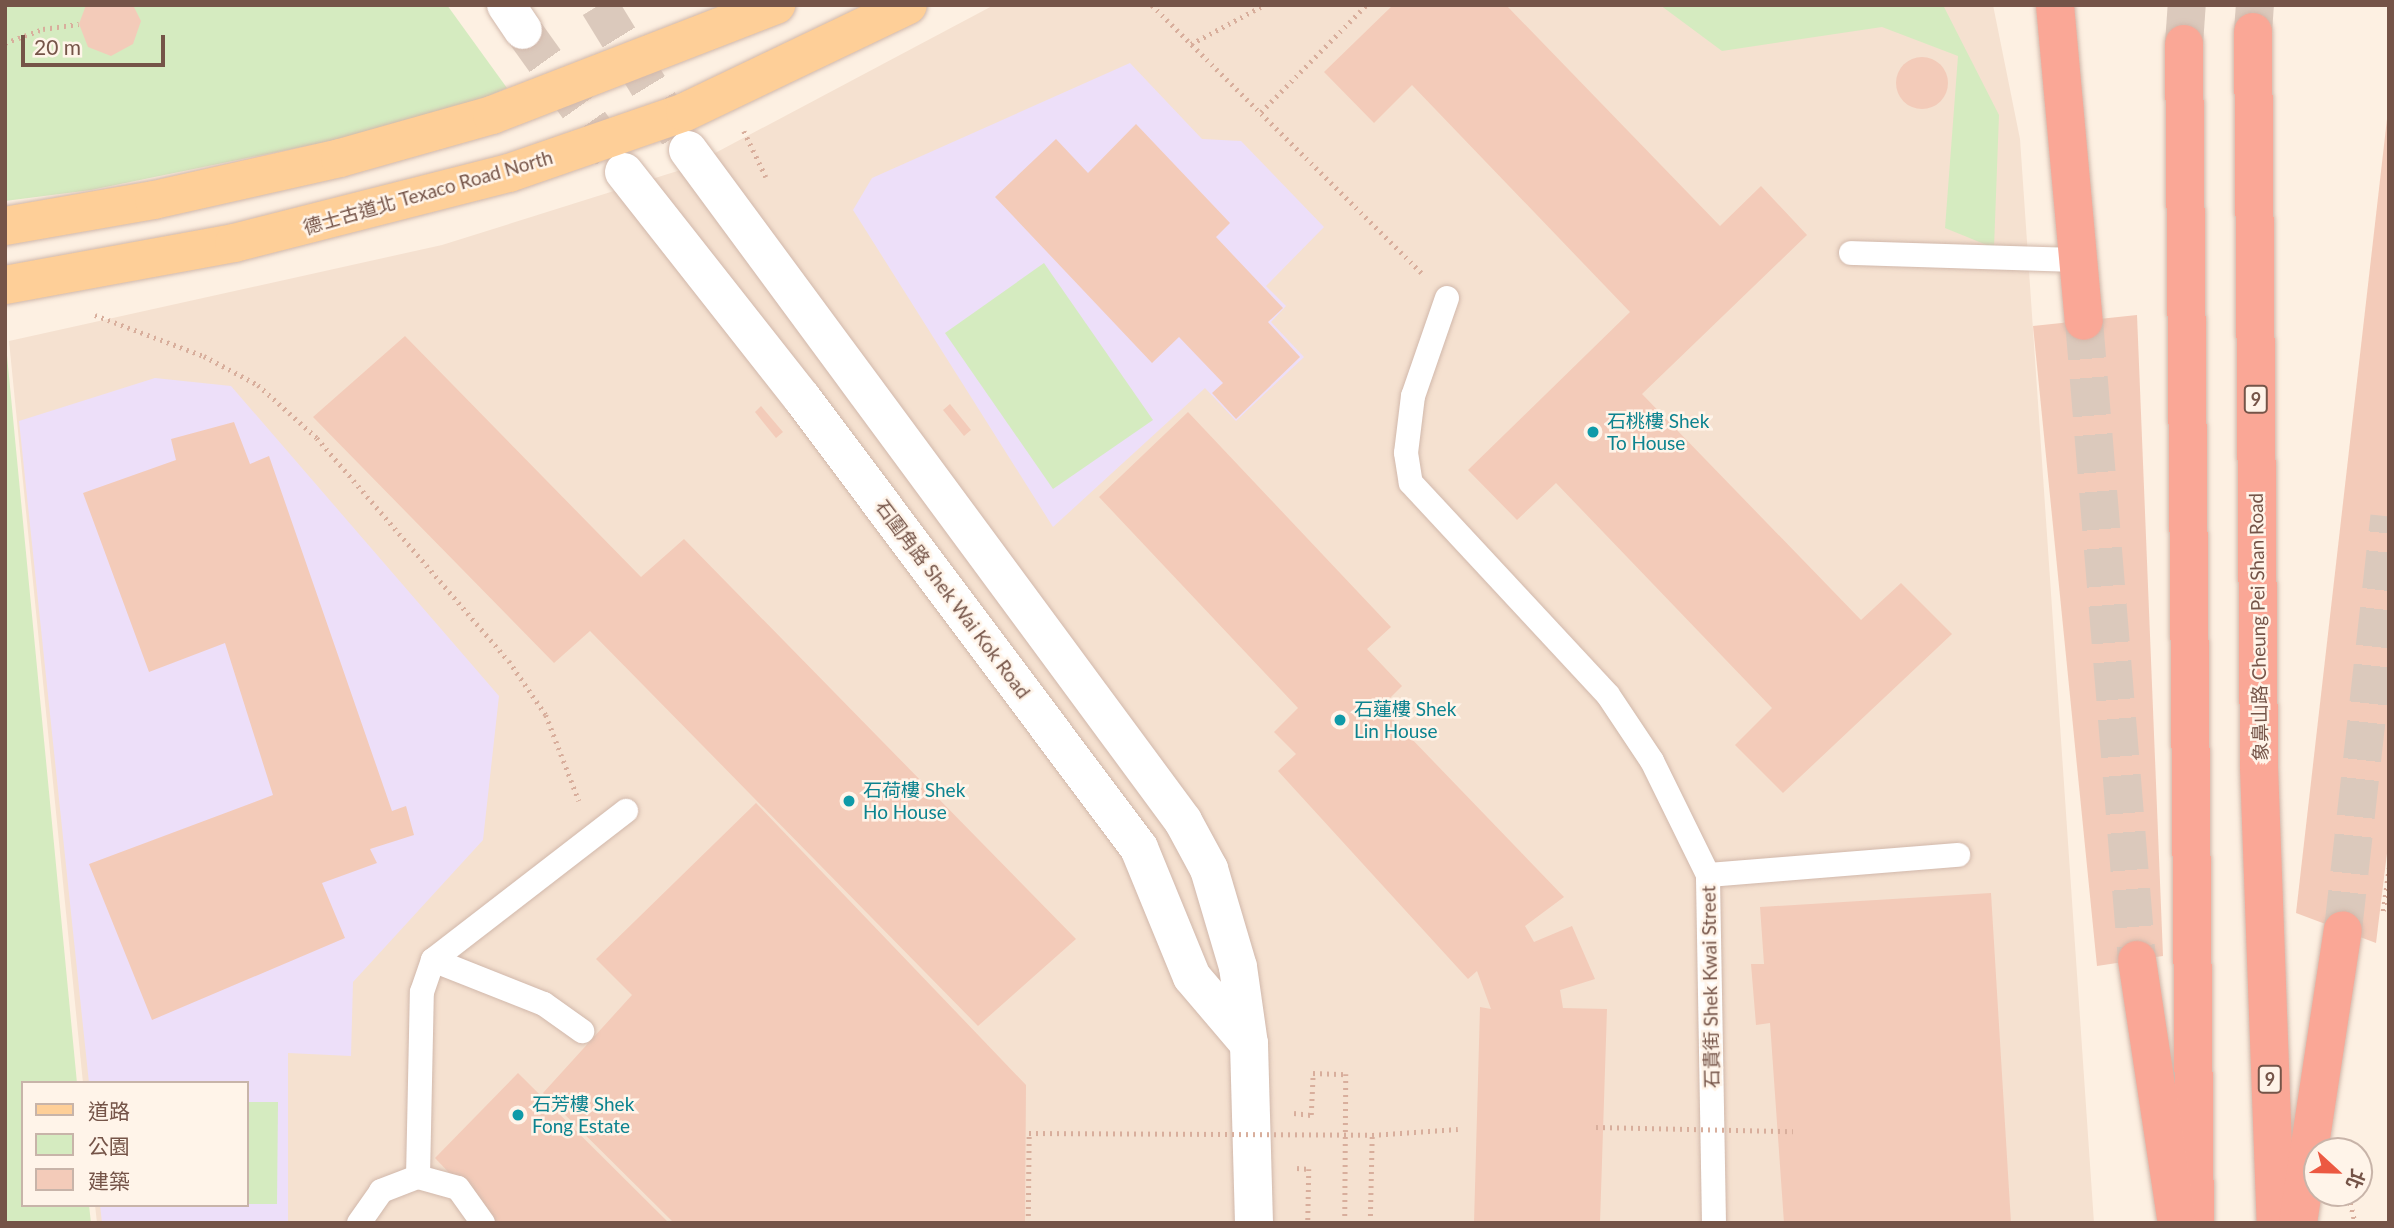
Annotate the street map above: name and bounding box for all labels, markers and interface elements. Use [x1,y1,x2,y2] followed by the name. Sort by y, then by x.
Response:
[24,21,168,65] scale bar
[34,34,81,59] text: 20 m
[301,145,555,239] street label: 德士古道北 Texaco Road North
[2244,384,2268,414] road number: 9
[1607,410,1709,454] place label: 石桃樓 Shek To House
[1585,424,1601,440] marker: 石桃樓 Shek To House
[2244,493,2272,761] street label: 象鼻山路 Cheung Pei Shan Road
[871,495,1035,703] street label: 石圍角路 Shek Wai Kok Road
[1354,698,1456,742] place label: 石蓮樓 Shek Lin House
[1332,712,1348,728] marker: 石蓮樓 Shek Lin House
[863,779,965,823] place label: 石荷樓 Shek Ho House
[841,793,857,809] marker: 石荷樓 Shek Ho House
[1697,885,1723,1089] street label: 石貴街 Shek Kwai Street
[2258,1064,2282,1094] road number: 9
[21,1081,248,1207] legend
[532,1093,634,1137] place label: 石芳樓 Shek Fong Estate
[88,1098,130,1123] text: 道路
[510,1107,526,1123] marker: 石芳樓 Shek Fong Estate
[88,1133,130,1158] text: 公園
[2303,1137,2373,1207] north arrow
[2342,1166,2370,1192] text: 北
[88,1168,130,1193] text: 建築

